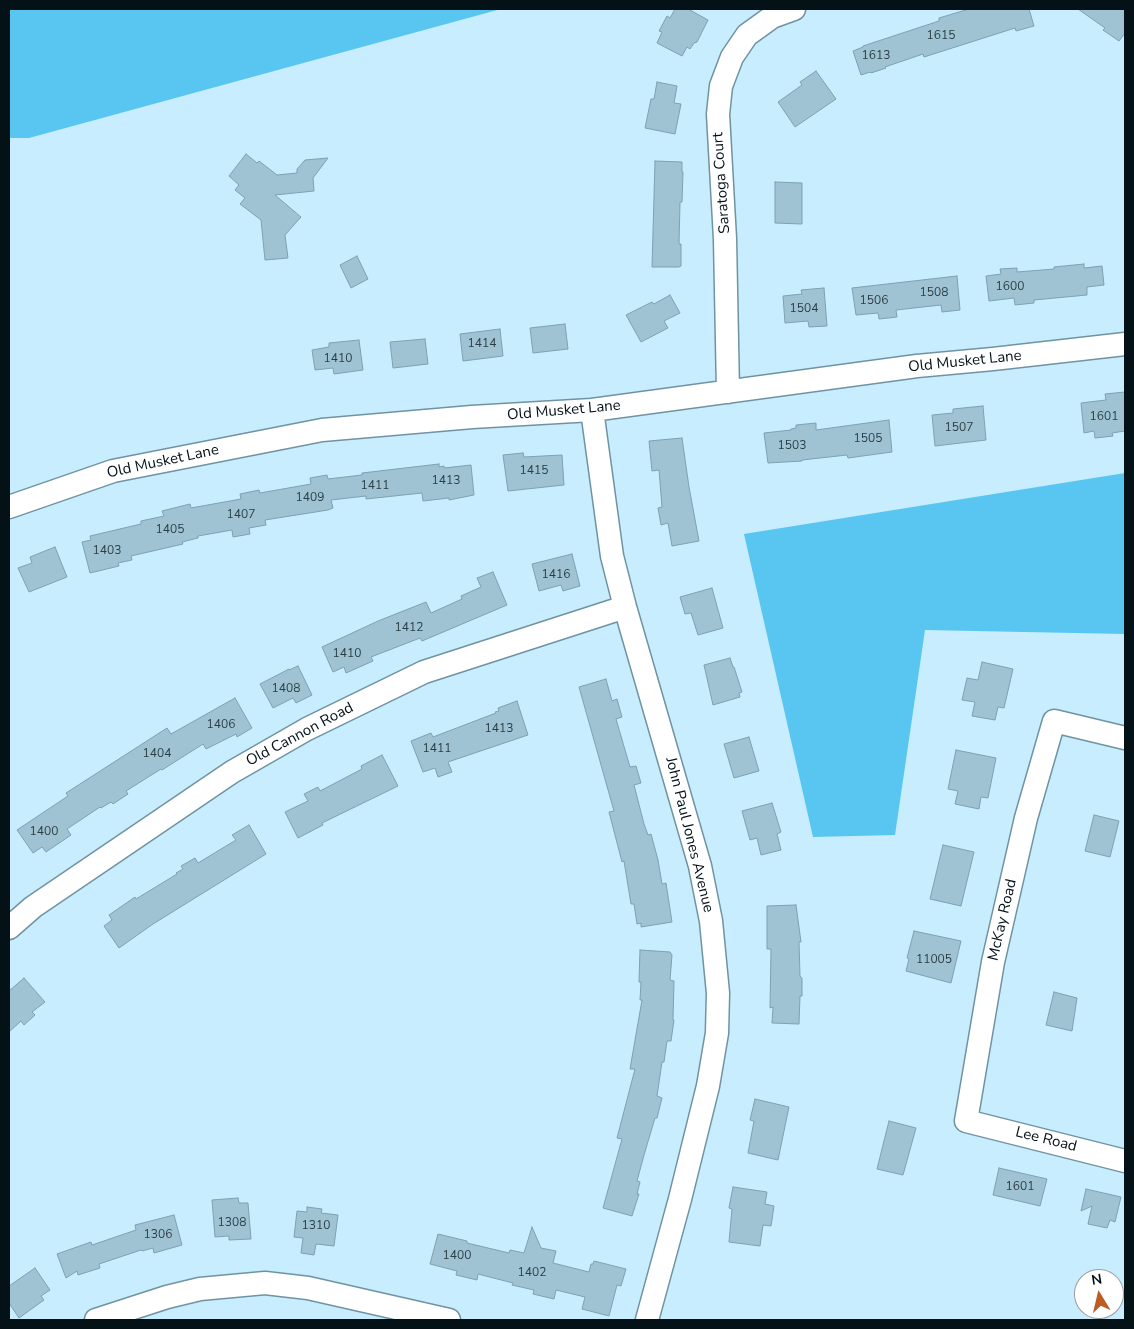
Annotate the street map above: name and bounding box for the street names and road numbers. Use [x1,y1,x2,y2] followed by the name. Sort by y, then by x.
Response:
[709,132,735,234] street label: Saratoga Court
[907,347,1023,377] street label: Old Musket Lane
[506,397,622,425] street label: Old Musket Lane
[105,441,221,483] street label: Old Musket Lane
[243,699,357,771] street label: Old Cannon Road
[661,755,717,915] street label: John Paul Jones Avenue
[985,877,1021,963] street label: McKay Road
[1013,1124,1079,1156] street label: Lee Road

